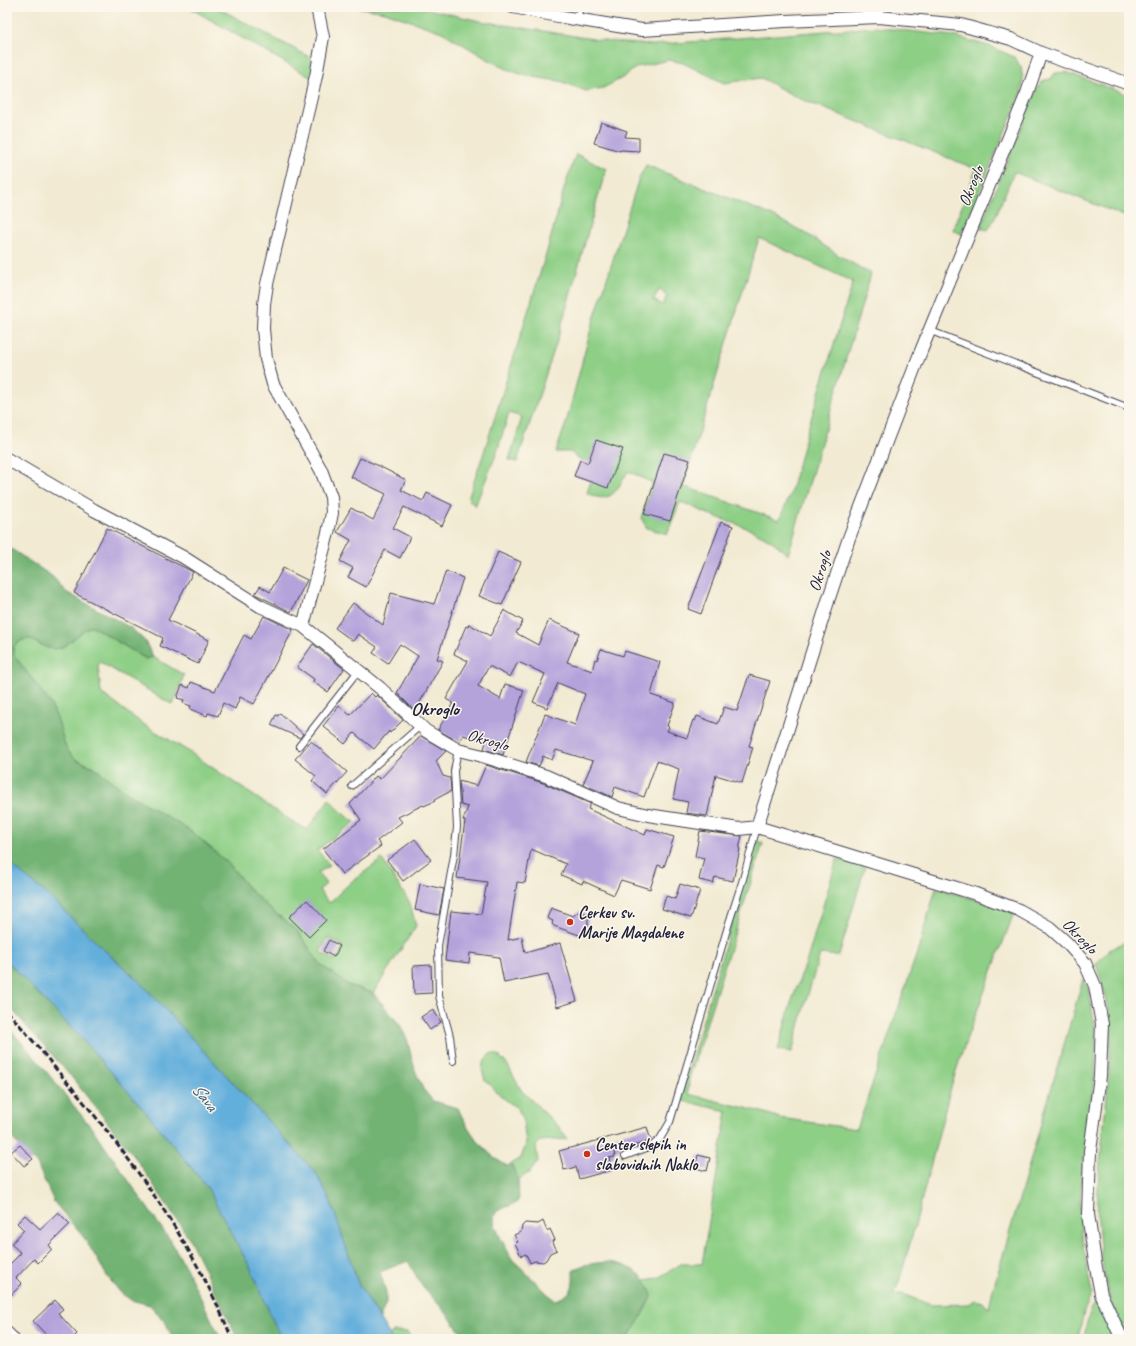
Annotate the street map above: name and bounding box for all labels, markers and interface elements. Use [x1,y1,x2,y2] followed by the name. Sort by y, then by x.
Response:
[953,161,989,209] street label: Okroglo
[804,546,837,594] street label: Okroglo
[411,697,461,721] district label: Okroglo
[465,724,513,756] street label: Okroglo
[578,902,685,943] place label: Cerkev sv. Marije Magdalene
[1058,914,1103,960] street label: Okroglo
[565,917,575,927] marker: Cerkev sv. Marije Magdalene
[187,1079,224,1117] water label: Sava
[595,1134,699,1175] place label: Center slepih in slabovidnih Naklo
[582,1149,592,1159] marker: Center slepih in slabovidnih Naklo

